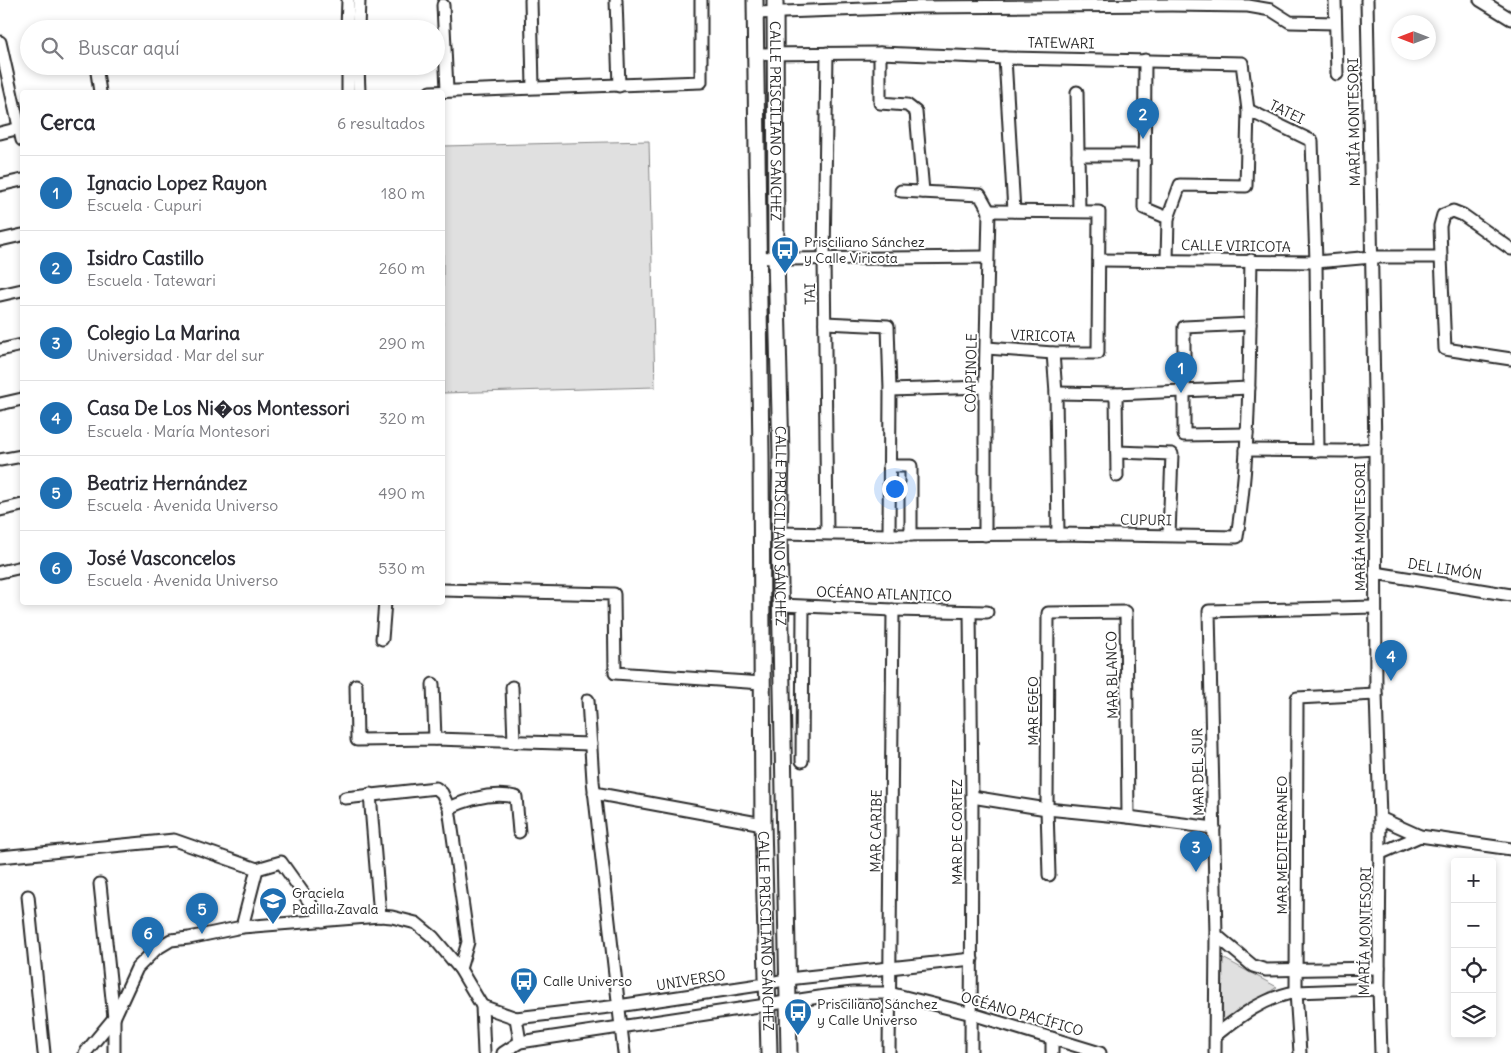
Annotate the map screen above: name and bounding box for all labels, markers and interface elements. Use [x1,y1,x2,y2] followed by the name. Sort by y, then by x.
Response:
[1391,15,1436,60] north arrow
[20,20,445,75] search box
[766,21,785,221] street label: CALLE PRISCILIANO SÁNCHEZ
[1027,33,1095,53] street label: TATEWARI
[38,34,66,62] icon: search
[78,36,179,60] text: Buscar aquí
[1344,58,1364,186] street label: MARÍA MONTESORI
[1267,96,1307,128] street label: TATEI
[1127,98,1159,139] pin: 2
[40,109,95,136] text: Cerca
[337,113,425,133] text: 6 resultados
[87,171,267,195] text: Ignacio Lopez Rayon
[53,183,59,203] text: 1
[381,183,425,203] text: 180 m
[87,195,202,215] text: Escuela · Cupuri
[804,233,925,267] place label: Prisciliano Sánchez y Calle Viricota
[770,235,800,274] bus stop icon: Prisciliano Sánchez y Calle Viricota
[1181,236,1291,256] street label: CALLE VIRICOTA
[87,246,204,270] text: Isidro Castillo
[52,258,60,278] text: 2
[379,258,425,278] text: 260 m
[87,270,216,290] text: Escuela · Tatewari
[801,283,819,305] street label: TAI
[87,321,240,345] text: Colegio La Marina
[1010,326,1076,346] street label: VIRICOTA
[51,333,61,353] text: 3
[379,333,425,353] text: 290 m
[961,333,981,413] street label: COAPINOLE
[87,345,264,365] text: Universidad · Mar del sur
[1165,352,1197,393] pin: 1
[87,396,350,420] text: Casa De Los Ni�os Montessori
[51,408,61,428] text: 4
[379,408,425,428] text: 320 m
[87,421,270,441] text: Escuela · María Montesori
[770,426,790,626] street label: CALLE PRISCILIANO SÁNCHEZ
[1351,463,1369,591] street label: MARÍA MONTESORI
[87,471,247,495] text: Beatriz Hernández
[882,476,908,502] your location
[51,483,61,503] text: 5
[378,483,425,503] text: 490 m
[87,495,278,515] text: Escuela · Avenida Universo
[1120,511,1172,529] street label: CUPURI
[87,546,236,570] text: José Vasconcelos
[1407,554,1483,584] street label: DEL LIMÓN
[51,558,61,578] text: 6
[378,558,425,578] text: 530 m
[87,570,278,590] text: Escuela · Avenida Universo
[816,583,952,605] street label: OCÉANO ATLANTICO
[1102,631,1122,719] street label: MAR BLANCO
[1375,640,1407,681] pin: 4
[1024,676,1042,746] street label: MAR EGEO
[1188,728,1208,816] street label: MAR DEL SUR
[1273,775,1291,914] street label: MAR MEDITERRANEO
[948,779,966,885] street label: MAR DE CORTEZ
[866,789,886,873] street label: MAR CARIBE
[754,831,777,1031] street label: CALLE PRISCILIANO SÁNCHEZ
[1180,831,1212,872] pin: 3
[1451,858,1496,1038] map controls
[1451,858,1496,903] button: +
[1355,867,1375,995] street label: MARÍA MONTESORI
[292,884,379,918] place label: Graciela Padilla Zavala
[258,886,288,925] school or university icon: Graciela Padilla Zavala
[186,893,218,934] pin: 5
[1451,903,1496,948] button: −
[132,917,164,958] pin: 6
[1451,948,1496,993] button: locate
[509,966,539,1005] bus stop icon: Calle Universo
[655,966,727,994] street label: UNIVERSO
[543,972,632,990] place label: Calle Universo
[959,988,1086,1040] street label: OCÉANO PACÍFICO
[1451,993,1496,1038] button: layers
[817,995,938,1029] place label: Prisciliano Sánchez y Calle Universo
[783,997,813,1036] bus stop icon: Prisciliano Sánchez y Calle Universo

